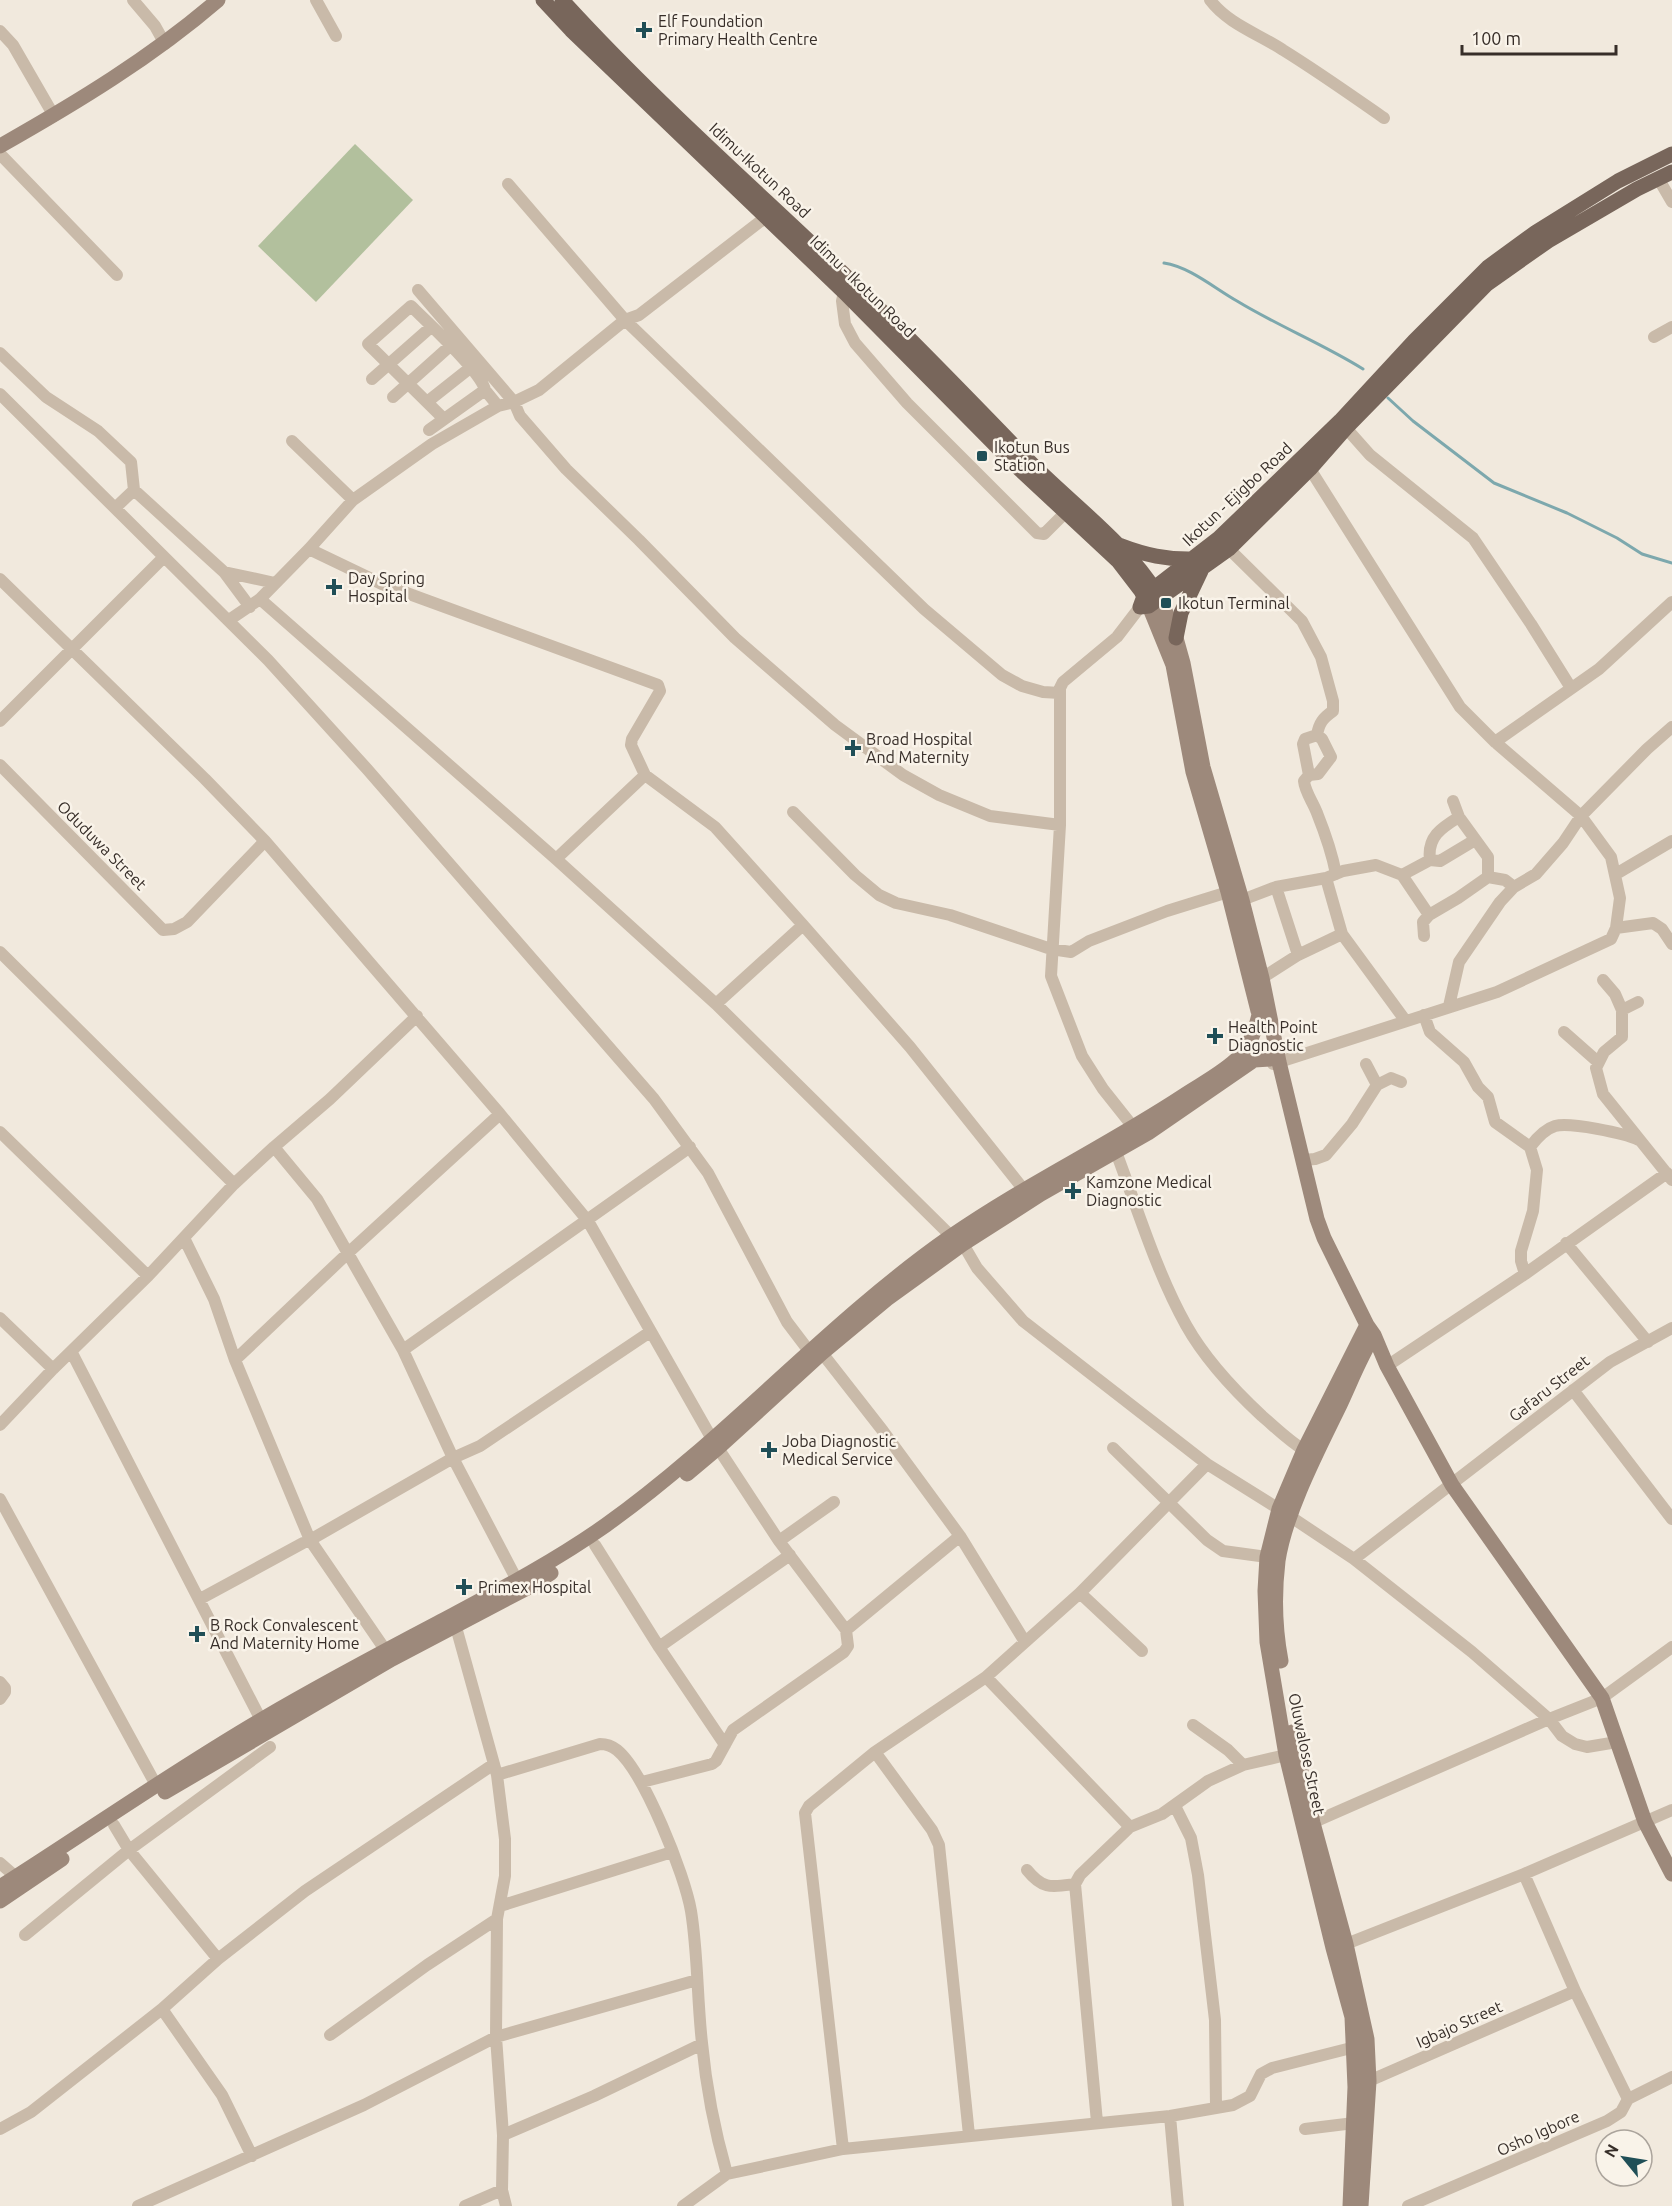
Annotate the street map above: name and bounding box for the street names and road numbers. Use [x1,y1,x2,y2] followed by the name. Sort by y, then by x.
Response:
[706,119,814,221] street label: Idimu-Ikotun Road
[807,231,919,341] street label: Idimu - Ikotun Road
[1179,439,1295,549] street label: Ikotun - Ejigbo Road
[54,797,151,894] street label: Oduduwa Street
[1505,1351,1593,1425] street label: Gafaru Street
[1285,1691,1329,1817] street label: Oluwalose Street
[1413,1997,1506,2051] street label: Igbajo Street
[1494,2107,1582,2159] street label: Osho Igbore

